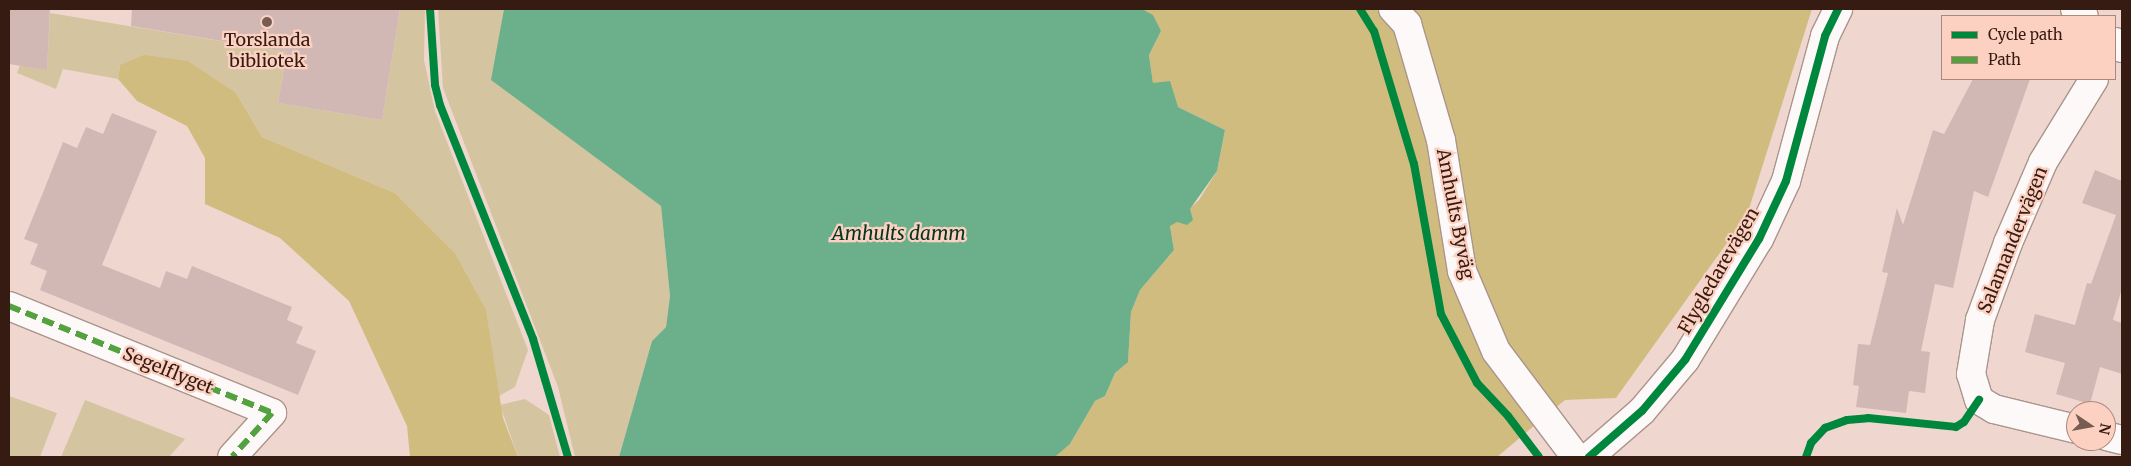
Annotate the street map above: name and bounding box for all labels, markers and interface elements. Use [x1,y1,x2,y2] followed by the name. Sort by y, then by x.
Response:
[1941,15,2116,80] legend
[261,16,273,28] marker: Torslanda bibliotek
[1988,25,2063,44] text: Cycle path
[224,30,310,72] place label: Torslanda bibliotek
[1988,50,2021,69] text: Path
[1432,147,1478,281] street label: Amhults Byväg
[1974,164,2052,316] street label: Salamandervägen
[1674,204,1764,338] street label: Flygledarevägen
[832,223,966,245] water label: Amhults damm
[119,343,217,399] street label: Segelflyget
[2066,401,2116,451] north arrow
[2095,422,2115,436] text: N

